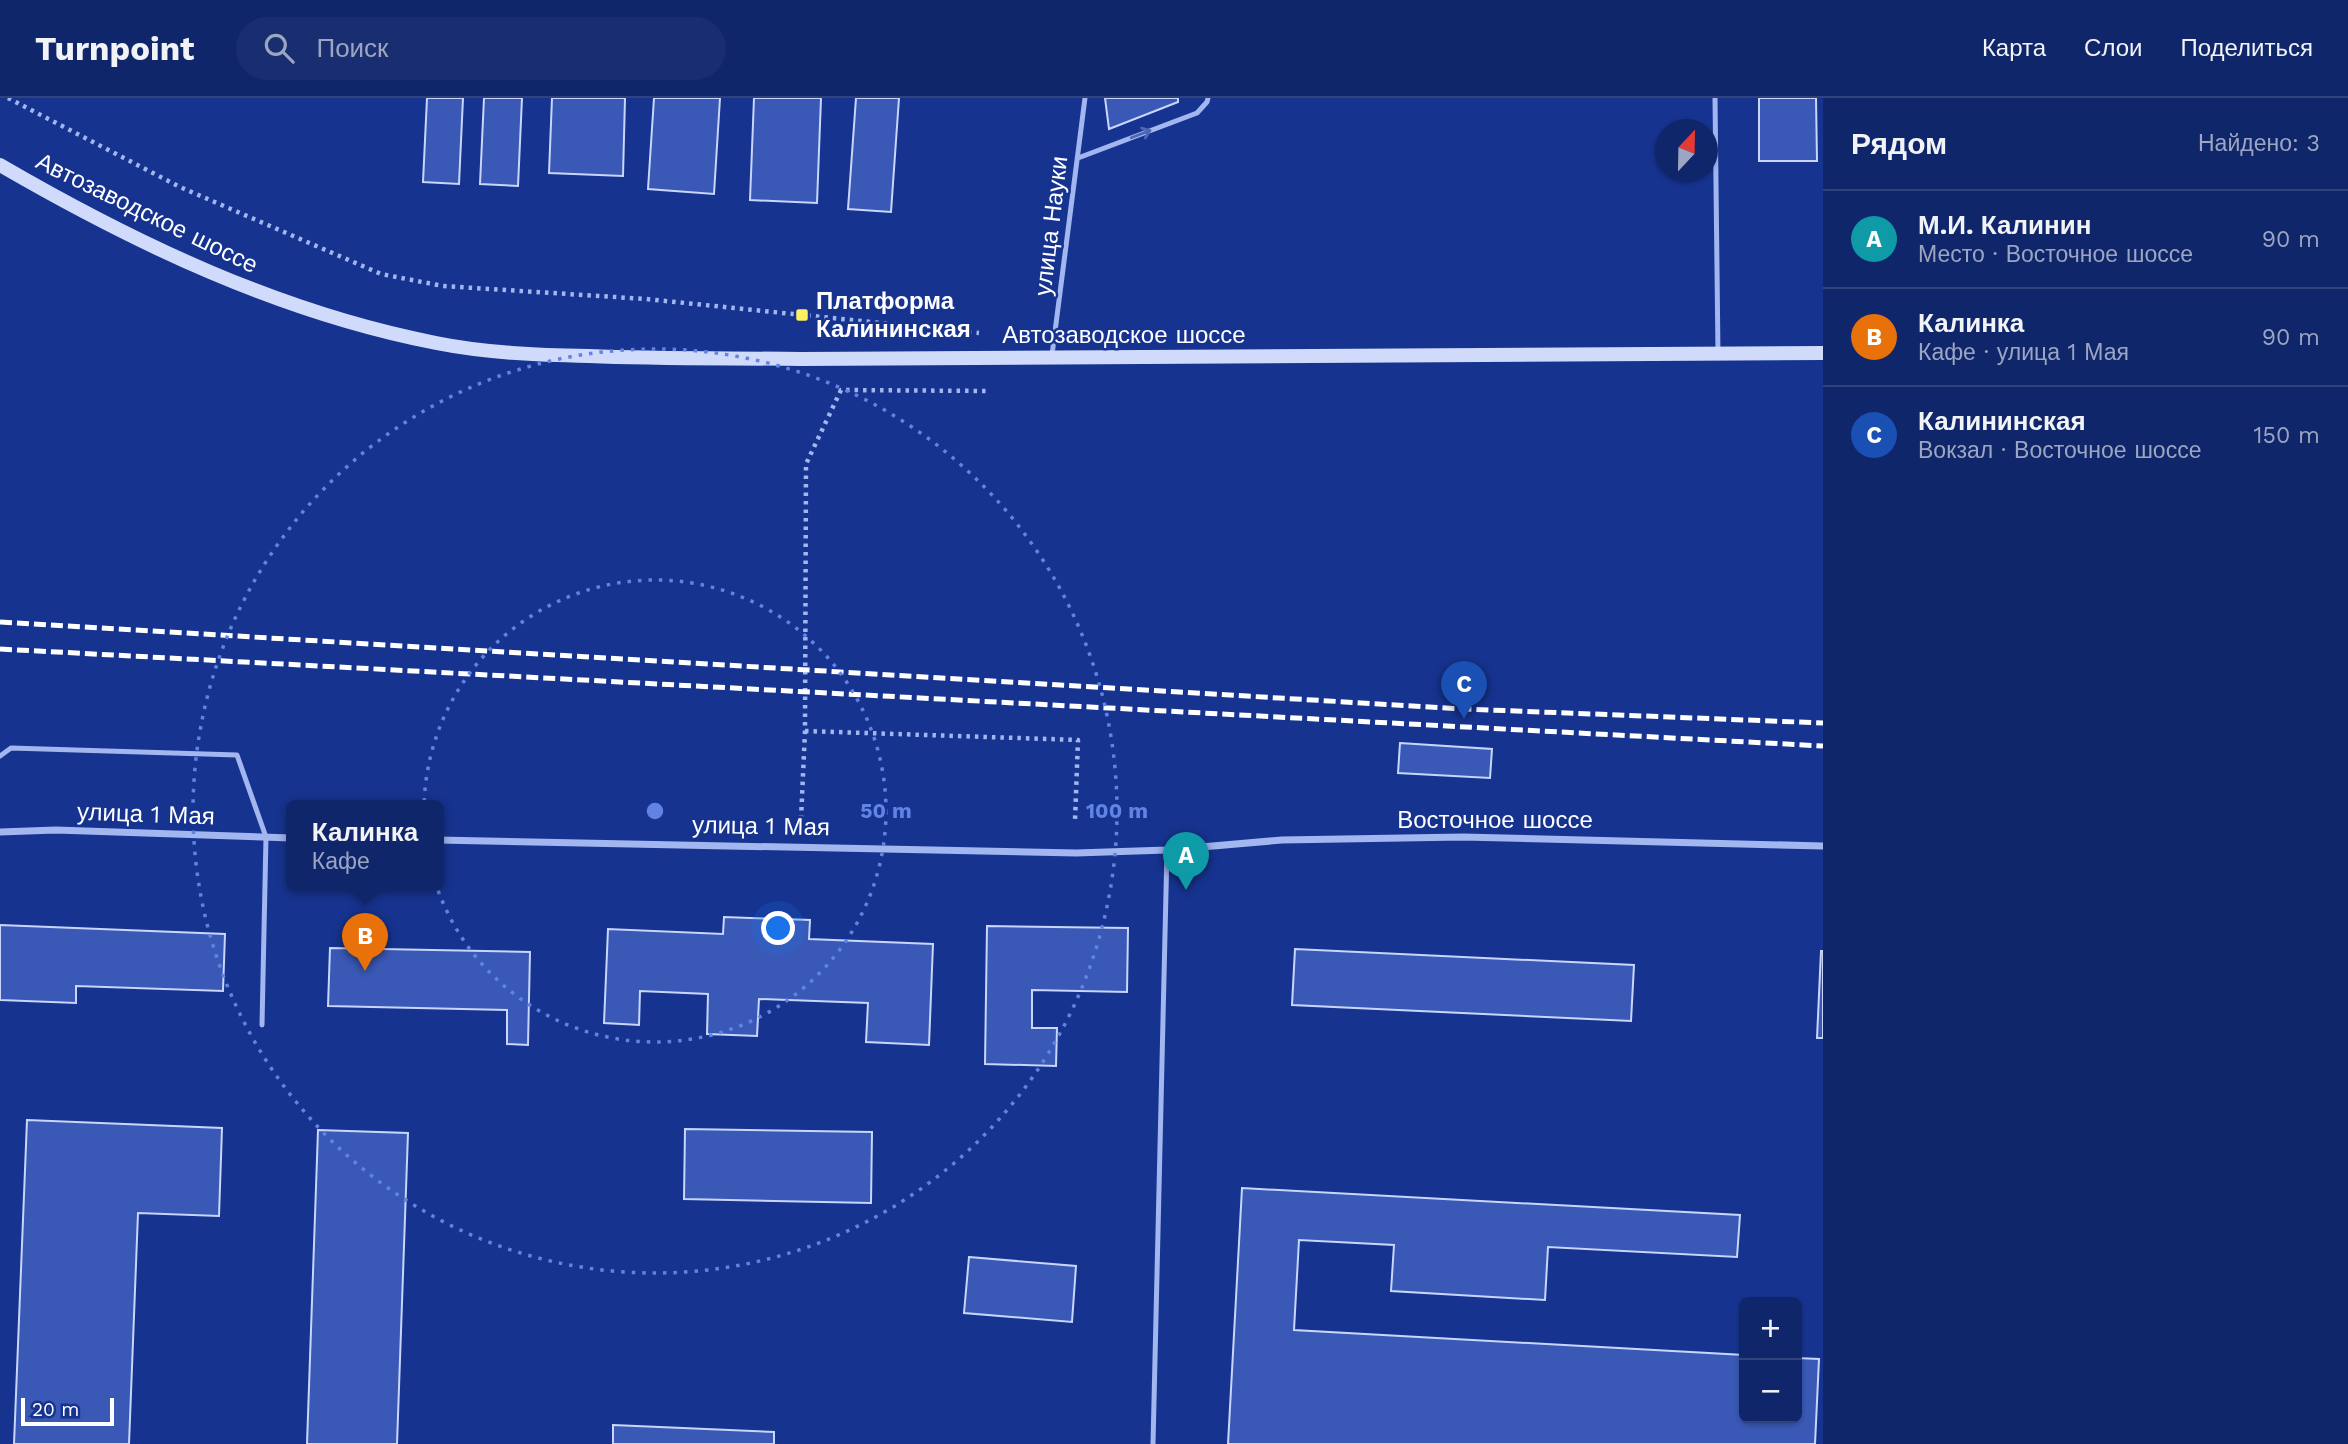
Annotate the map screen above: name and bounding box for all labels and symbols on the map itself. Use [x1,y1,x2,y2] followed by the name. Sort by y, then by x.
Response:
[1655,119,1718,182] north arrow
[1130,126,1152,139] one-way arrow
[32,147,262,279] street label: Автозаводское шоссе
[1029,155,1073,297] street label: улица Науки
[816,287,971,343] place label: Платформа Калининская
[794,307,810,323] marker: Платформа Калининская
[1002,321,1246,349] street label: Автозаводское шоссе
[1441,661,1487,719] pin: C
[77,798,215,830] street label: улица 1 Мая
[860,798,912,823] text: 50 m
[1086,798,1148,823] text: 100 m
[643,799,667,823] centre of rings
[1397,806,1593,834] street label: Восточное шоссе
[692,811,830,841] street label: улица 1 Мая
[1163,832,1209,890] pin: A
[761,911,795,945] your location
[342,913,388,971] pin: B
[21,1395,114,1427] scale bar

